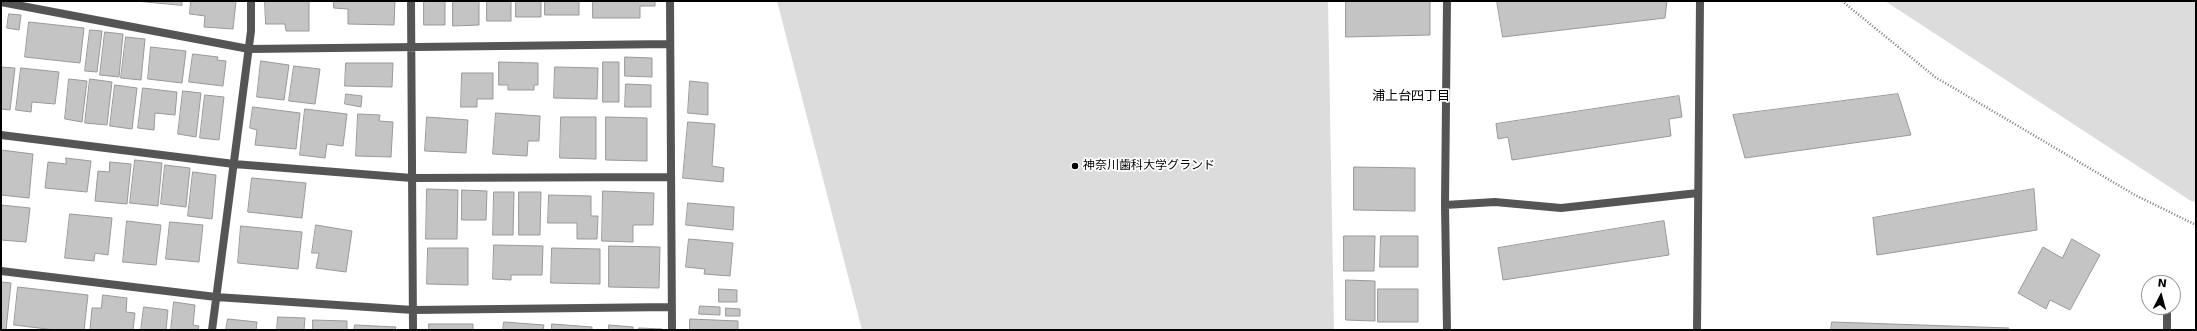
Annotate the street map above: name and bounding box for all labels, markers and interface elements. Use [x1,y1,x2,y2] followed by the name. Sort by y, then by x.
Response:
[1372,89,1450,105] district label: 浦上台四丁目
[1083,159,1215,173] place label: 神奈川歯科大学グランド
[1070,161,1080,171] marker: 神奈川歯科大学グランド
[2141,275,2181,315] north arrow
[2157,277,2167,291] text: N

